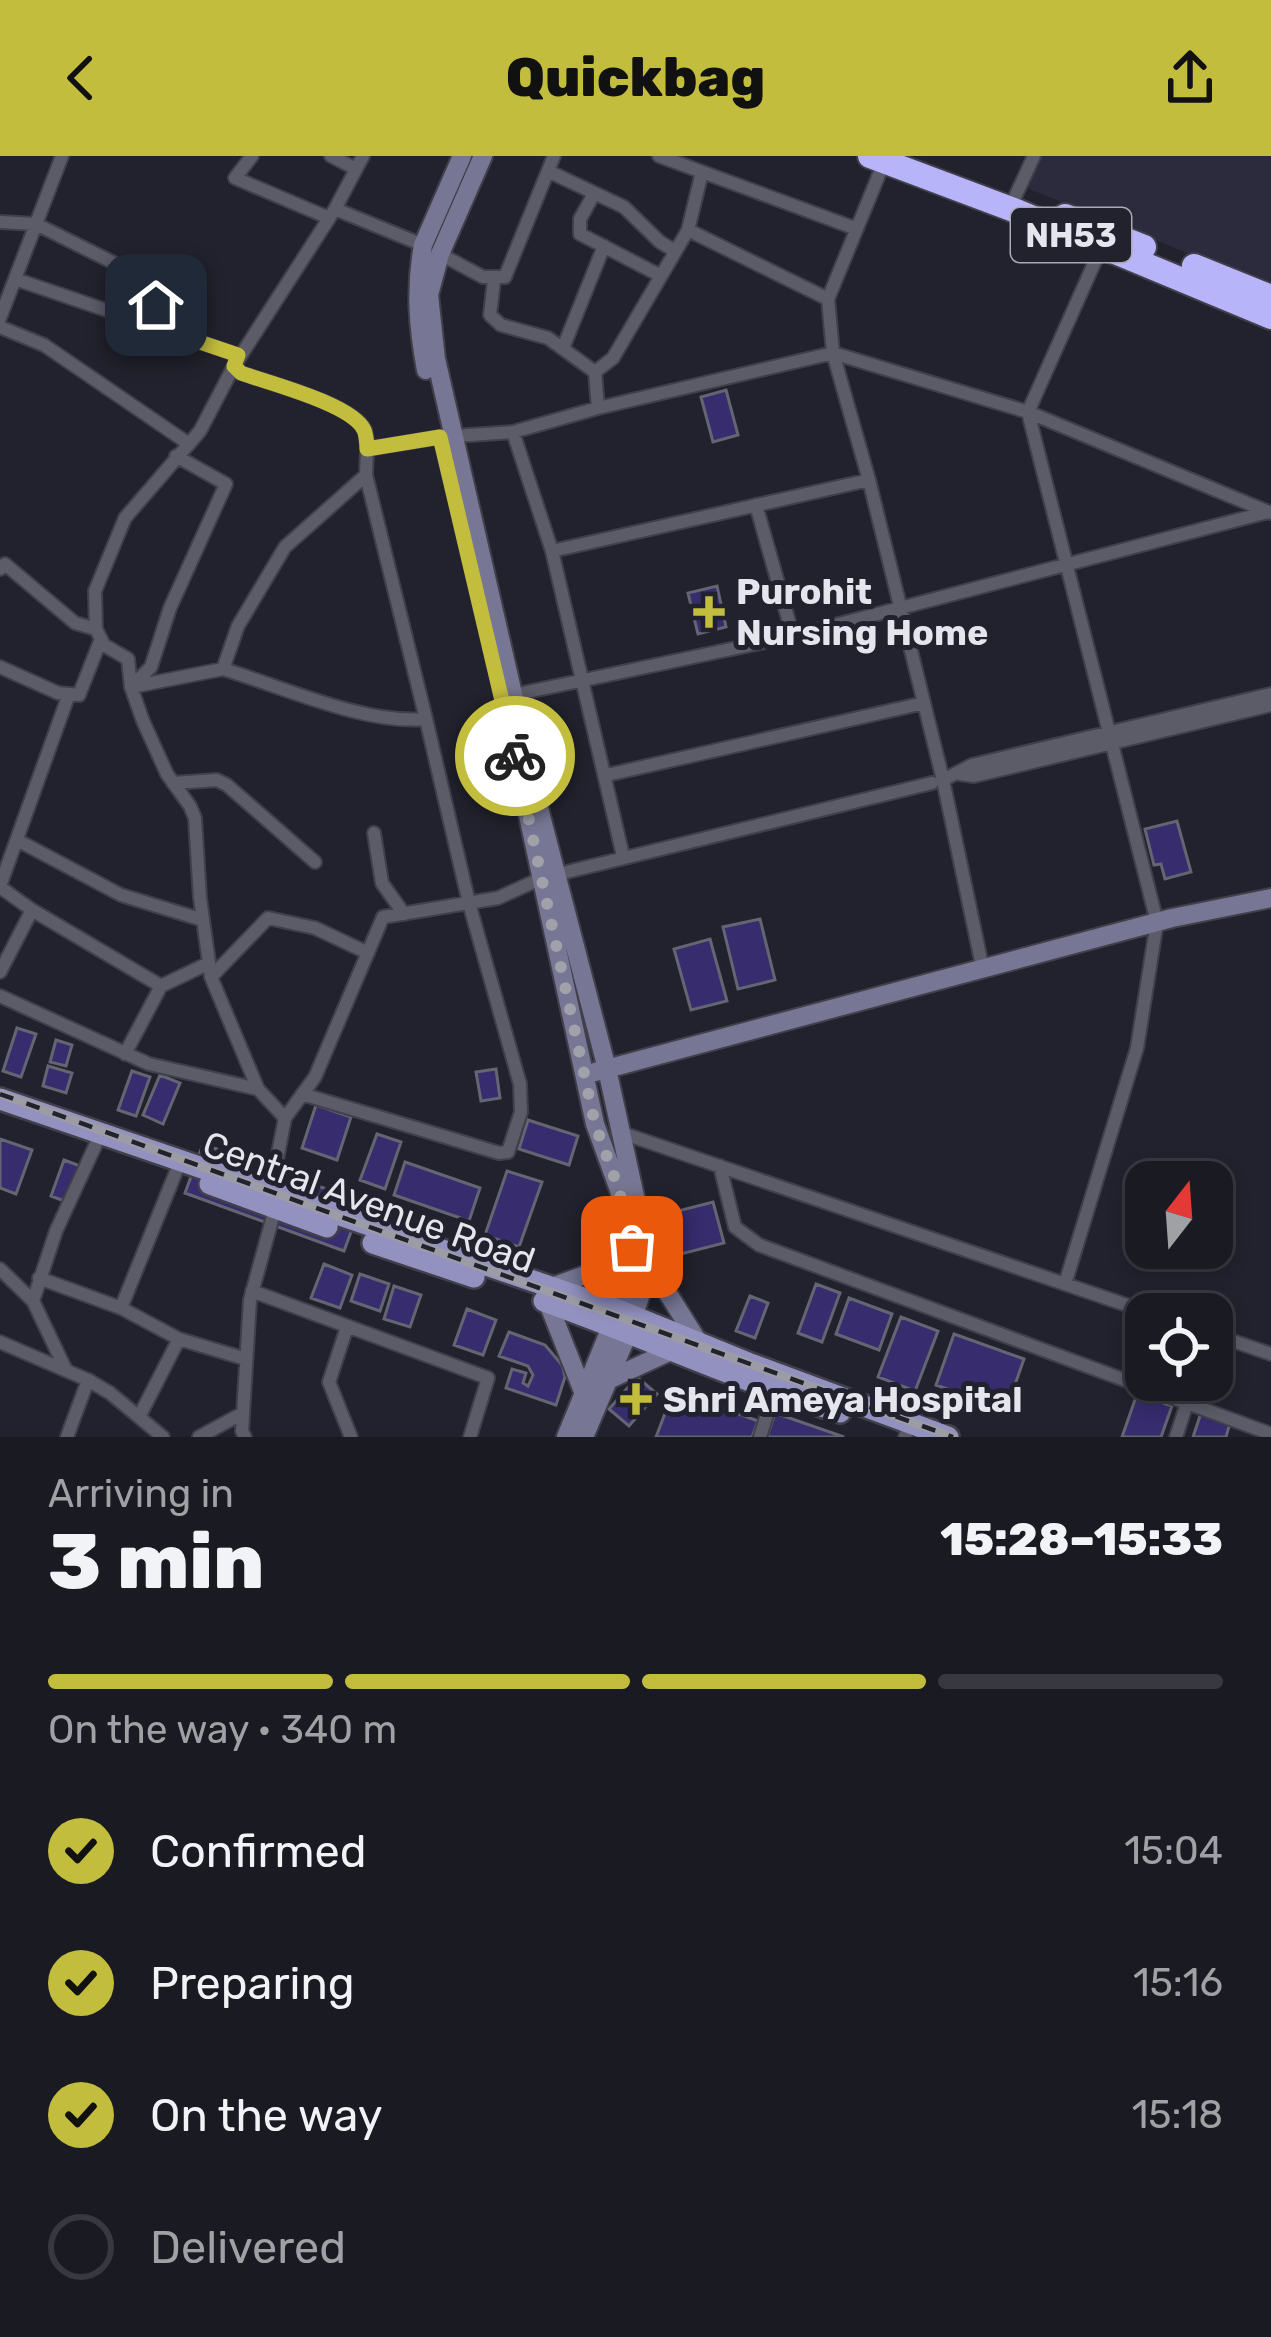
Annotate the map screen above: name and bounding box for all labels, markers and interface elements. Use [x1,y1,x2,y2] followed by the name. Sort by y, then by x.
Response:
[48,45,114,111] icon: back
[1157,45,1223,111] icon: share
[506,46,765,110] text: Quickbag
[1011,208,1131,262] road number: NH53
[105,254,207,356] pin
[123,272,189,338] icon: home
[736,570,988,654] place label: Purohit Nursing Home
[693,596,725,628] marker: Purohit Nursing Home
[455,696,575,816] courier
[482,723,548,789] icon: bike
[197,1122,541,1282] street label: Central Avenue Road
[1125,1161,1233,1269] north arrow
[1125,1161,1233,1401] map controls
[581,1196,683,1298] pin
[599,1214,665,1280] icon: bag
[1125,1293,1233,1401] button: locate
[663,1378,1023,1421] place label: Shri Ameya Hospital
[620,1383,652,1415] marker: Shri Ameya Hospital
[48,1471,234,1517] text: Arriving in
[940,1513,1223,1566] text: 15:28–15:33
[48,1515,264,1608] text: 3 min
[48,1707,397,1753] text: On the way · 340 m
[48,1818,114,1884] icon: check
[150,1825,367,1878] text: Confirmed
[1124,1828,1223,1874] text: 15:04
[48,1950,114,2016] icon: check
[150,1957,355,2010] text: Preparing
[1133,1960,1223,2006] text: 15:16
[48,2082,114,2148] icon: check
[150,2089,383,2142] text: On the way
[1132,2092,1223,2138] text: 15:18
[150,2221,346,2274] text: Delivered

